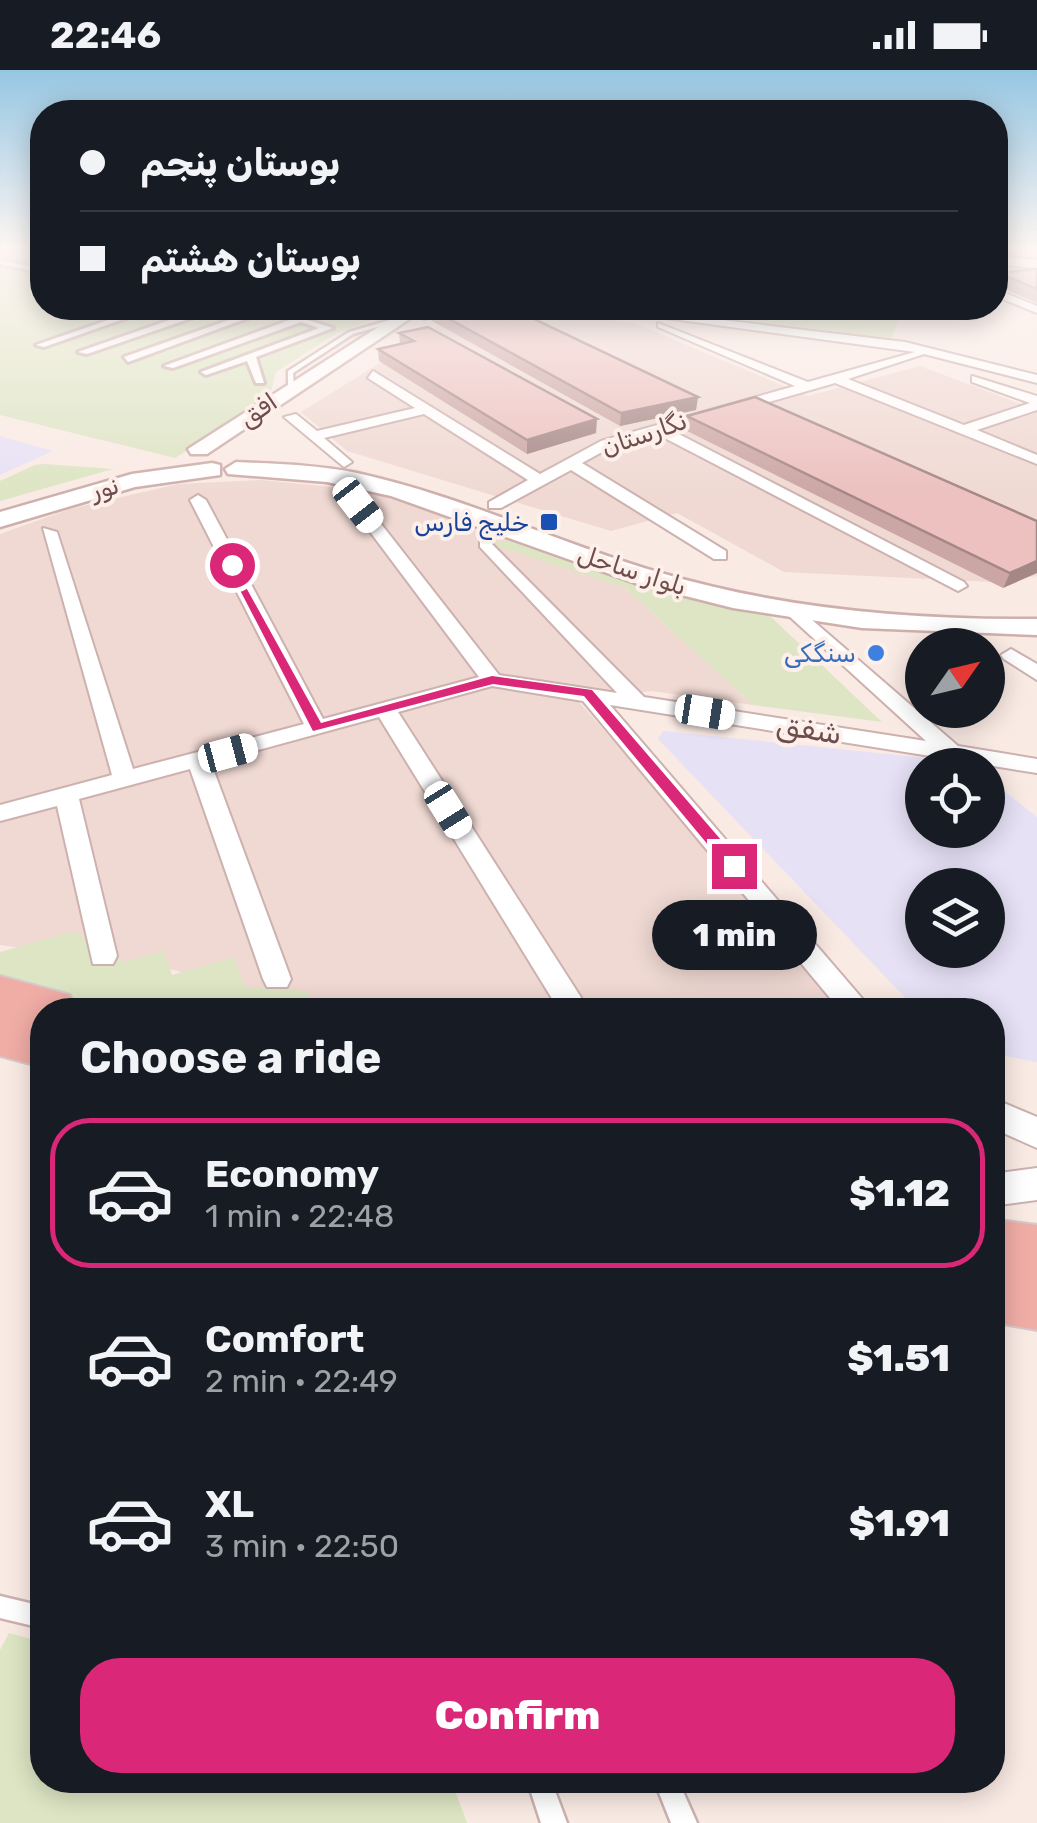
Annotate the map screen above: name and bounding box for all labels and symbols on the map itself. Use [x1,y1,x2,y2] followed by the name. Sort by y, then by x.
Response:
[233,387,283,434] street label: افق
[597,406,691,462] street label: نگارستان
[86,471,122,507] street label: نور
[328,472,388,538] car
[414,508,529,540] place label: خلیج فارس
[538,511,560,533] marker: خلیج فارس
[574,539,690,602] street label: بلوار ساحل
[210,543,255,588] route start
[905,628,1005,728] north arrow
[784,639,856,668] place label: سنگکی
[865,642,887,664] marker: سنگکی
[673,692,737,732] car
[774,706,844,752] street label: شفق
[195,731,261,775] car
[419,777,477,843] car
[712,844,757,889] route end
[652,901,816,971] callout: 1 min

